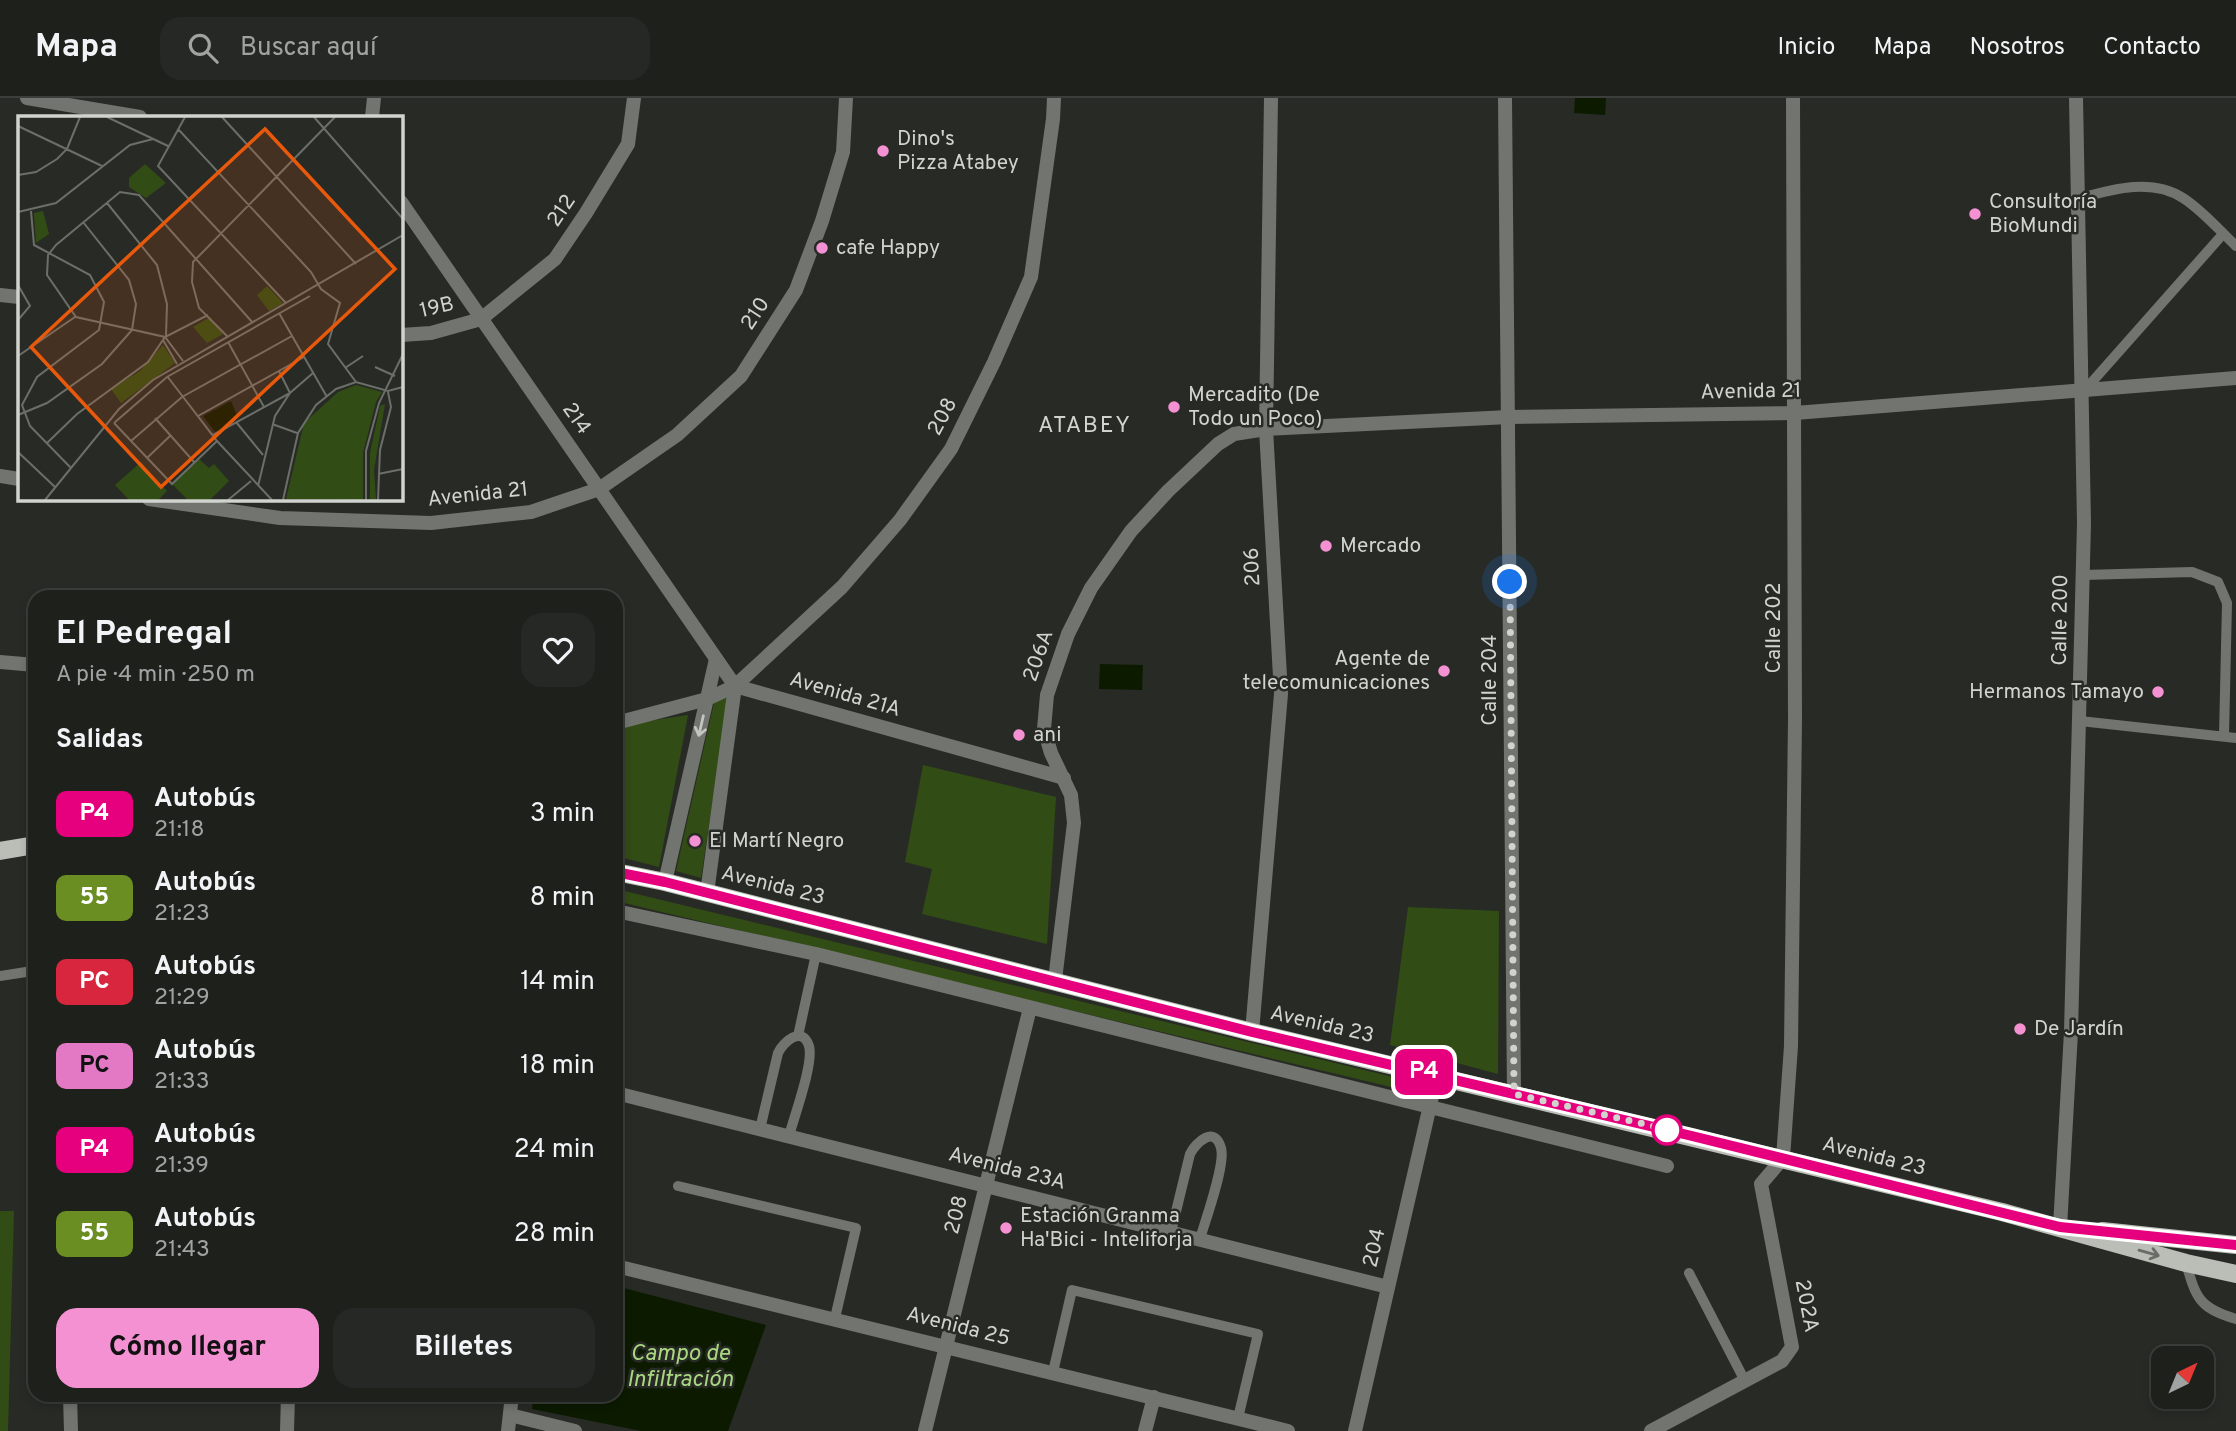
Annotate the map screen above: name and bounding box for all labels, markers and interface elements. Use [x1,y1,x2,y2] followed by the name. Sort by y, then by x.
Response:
[160,17,650,80] search box
[35,27,118,69] text: Mapa
[184,29,222,67] icon: search
[240,32,377,65] text: Buscar aquí
[1778,33,1835,63] text: Inicio
[1873,33,1932,63] text: Mapa
[1970,33,2065,63] text: Nosotros
[2103,33,2201,63] text: Contacto
[18,116,402,500] inset map
[897,126,1019,177] place label: Dino's Pizza Atabey
[875,143,891,159] marker: Dino's Pizza Atabey
[1989,189,2097,240] place label: Consultoría BioMundi
[541,190,583,232] street label: 212
[1967,206,1983,222] marker: Consultoría BioMundi
[836,235,940,262] place label: cafe Happy
[814,240,830,256] marker: cafe Happy
[417,291,457,325] street label: 19B
[735,292,777,336] street label: 210
[1700,378,1802,406] street label: Avenida 21
[1188,382,1323,433] place label: Mercadito (De Todo un Poco)
[922,393,964,441] street label: 208
[555,398,597,440] street label: 214
[1166,399,1182,415] marker: Mercadito (De Todo un Poco)
[1038,412,1132,441] district label: ATABEY
[426,476,530,514] street label: Avenida 21
[1340,533,1421,560] place label: Mercado
[1318,538,1334,554] marker: Mercado
[1239,547,1267,587] street label: 206
[1492,564,1527,599] your location
[2047,574,2075,666] street label: Calle 200
[1761,582,1788,674] street label: Calle 202
[521,613,595,687] button: heart
[56,614,232,656] text: El Pedregal
[1018,627,1060,685] street label: 206A
[1477,634,1504,726] street label: Calle 204
[1242,646,1430,697] place label: Agente de telecomunicaciones
[56,661,255,690] text: A pie · 4 min · 250 m
[1436,663,1452,679] marker: Agente de telecomunicaciones
[786,666,904,724] street label: Avenida 21A
[1969,679,2144,706] place label: Hermanos Tamayo
[2150,684,2166,700] marker: Hermanos Tamayo
[694,714,707,737] one-way arrow
[1033,722,1061,749] place label: ani
[56,724,144,757] text: Salidas
[1011,727,1027,743] marker: ani
[154,783,256,816] text: Autobús
[530,798,595,831] text: 3 min
[79,799,110,829] text: P4
[154,816,204,845] text: 21:18
[709,828,844,855] place label: El Martí Negro
[687,833,703,849] marker: El Martí Negro
[718,860,828,912] street label: Avenida 23
[154,867,256,900] text: Autobús
[530,882,595,915] text: 8 min
[80,883,109,913] text: 55
[154,900,210,929] text: 21:23
[154,951,256,984] text: Autobús
[520,966,595,999] text: 14 min
[79,967,110,997] text: PC
[154,984,210,1013] text: 21:29
[1267,1000,1377,1050] street label: Avenida 23
[2034,1016,2124,1043] place label: De Jardín
[2012,1021,2028,1037] marker: De Jardín
[154,1035,256,1068] text: Autobús
[1392,1049,1456,1095] line badge: P4
[520,1050,595,1083] text: 18 min
[79,1051,110,1081] text: PC
[1409,1057,1439,1087] text: P4
[154,1068,210,1097] text: 21:33
[1652,1115,1682,1145] unlabelled marker
[154,1119,256,1152] text: Autobús
[1819,1131,1929,1183] street label: Avenida 23
[514,1134,595,1167] text: 24 min
[79,1135,110,1165] text: P4
[946,1141,1068,1197] street label: Avenida 23A
[154,1152,209,1181] text: 21:39
[939,1193,975,1237] street label: 208
[154,1203,256,1236] text: Autobús
[1020,1203,1193,1254] place label: Estación Granma Ha'Bici - Inteliforja
[514,1218,595,1251] text: 28 min
[80,1219,109,1249] text: 55
[998,1220,1014,1236] marker: Estación Granma Ha'Bici - Inteliforja
[1357,1226,1393,1270] street label: 204
[154,1236,210,1265] text: 21:43
[2138,1247,2160,1260] one-way arrow
[1788,1277,1824,1335] street label: 202A
[903,1301,1013,1353] street label: Avenida 25
[56,1308,319,1388] button: Cómo llegar
[333,1308,595,1388] button: Billetes
[627,1340,734,1395] water label: Campo de Infiltración
[2151,1346,2214,1409] north arrow
[2151,1346,2214,1409] map controls

